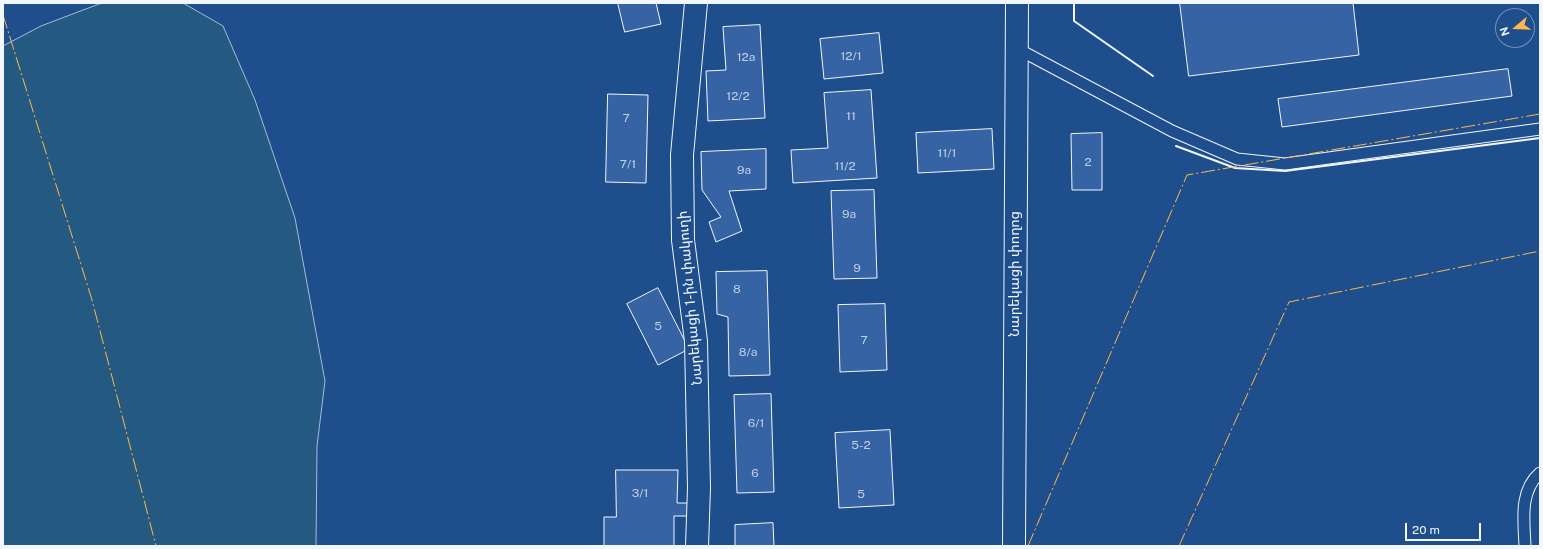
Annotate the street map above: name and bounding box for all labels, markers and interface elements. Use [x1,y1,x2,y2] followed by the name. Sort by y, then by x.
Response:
[1495,8,1535,48] north arrow
[1498,26,1512,38] text: N
[840,49,862,63] house number: 12/1
[737,50,755,64] house number: 12a
[726,89,750,103] house number: 12/2
[846,109,856,123] house number: 11
[622,111,630,125] house number: 7
[938,146,956,160] house number: 11/1
[1084,155,1092,169] house number: 2
[620,157,636,171] house number: 7/1
[834,159,856,173] house number: 11/2
[737,163,751,177] house number: 9a
[842,207,856,221] house number: 9a
[674,210,706,386] street label: Նարեկացի 1-ին փակուղի
[1007,211,1023,337] street label: Նարեկացի փողոց
[853,261,861,275] house number: 9
[733,282,741,296] house number: 8
[654,319,662,333] house number: 5
[860,333,868,347] house number: 7
[739,345,757,359] house number: 8/a
[748,416,764,430] house number: 6/1
[851,438,871,452] house number: 5-2
[751,466,759,480] house number: 6
[632,486,648,500] house number: 3/1
[857,487,865,501] house number: 5
[1407,515,1483,541] scale bar
[1412,523,1440,537] text: 20 m

